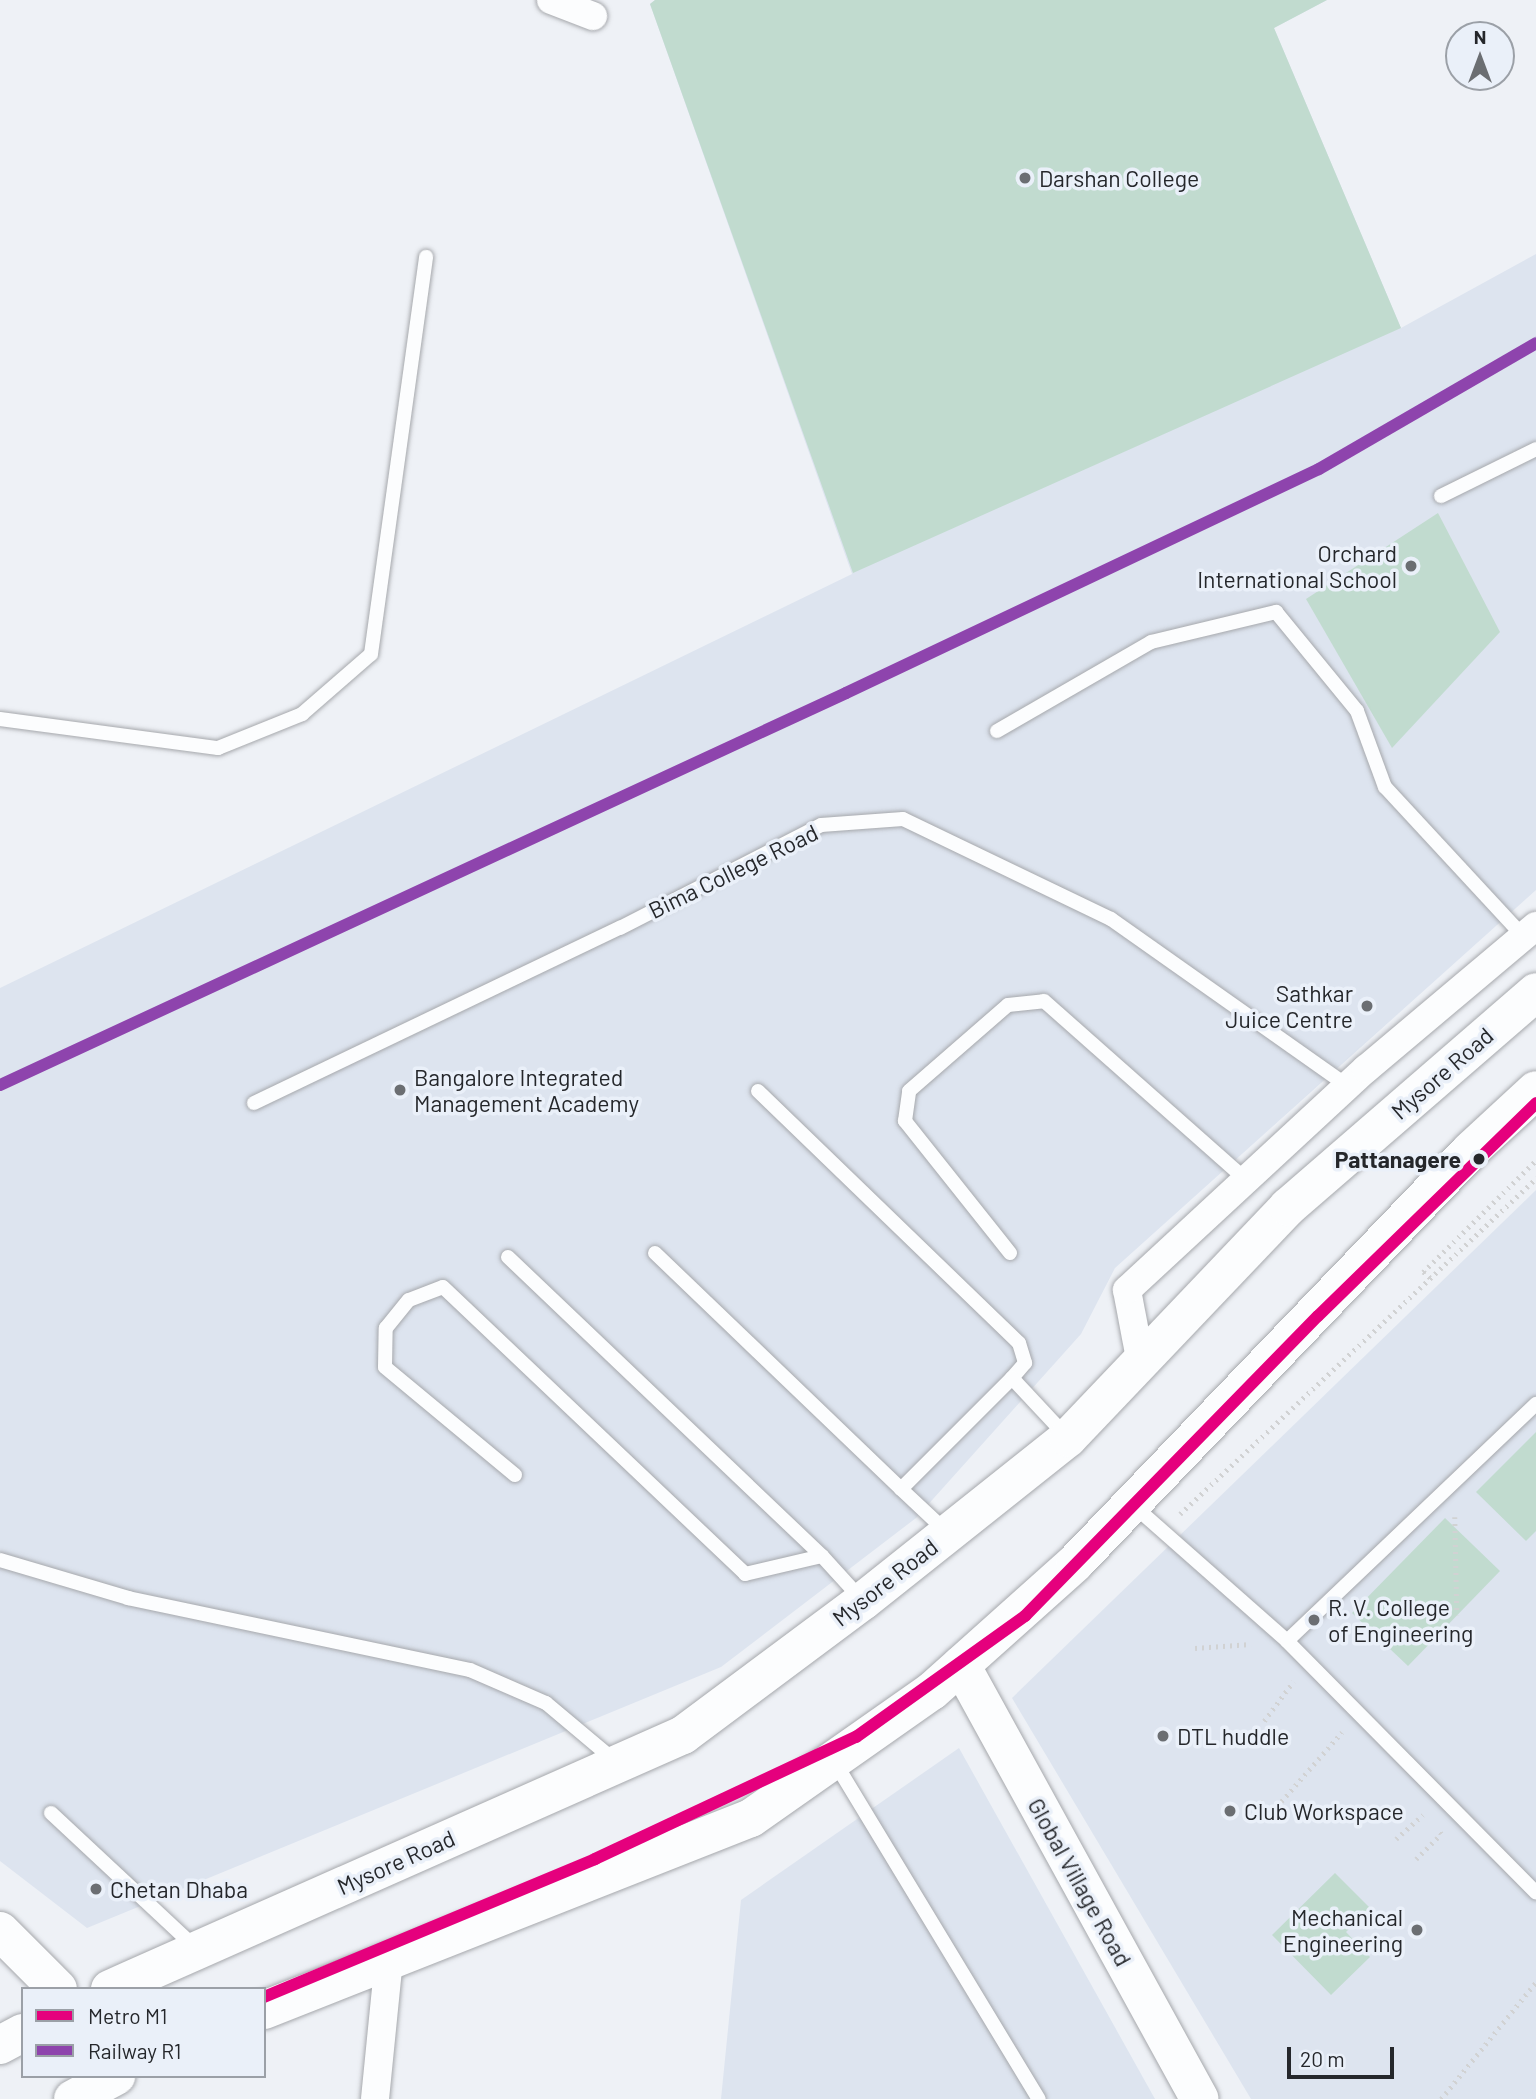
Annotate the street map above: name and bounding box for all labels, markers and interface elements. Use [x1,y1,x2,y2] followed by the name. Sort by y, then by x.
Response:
[1445,21,1515,91] north arrow
[1474,25,1486,48] text: N
[1039,164,1199,192] place label: Darshan College
[1017,170,1033,186] marker: Darshan College
[1197,539,1397,593] place label: Orchard International School
[1403,558,1419,574] marker: Orchard International School
[644,818,822,924] street label: Bima College Road
[1225,979,1353,1033] place label: Sathkar Juice Centre
[1359,998,1375,1014] marker: Sathkar Juice Centre
[1385,1021,1499,1125] street label: Mysore Road
[414,1063,639,1117] place label: Bangalore Integrated Management Academy
[392,1082,408,1098] marker: Bangalore Integrated Management Academy
[1335,1145,1461,1173] place label: Pattanagere
[1467,1147,1491,1171] marker: Pattanagere
[827,1532,943,1632] street label: Mysore Road
[1328,1593,1473,1647] place label: R. V. College of Engineering
[1306,1612,1322,1628] marker: R. V. College of Engineering
[1177,1722,1289,1750] place label: DTL huddle
[1155,1728,1171,1744] marker: DTL huddle
[1022,1793,1138,1971] street label: Global Village Road
[1244,1797,1404,1825] place label: Club Workspace
[1222,1803,1238,1819] marker: Club Workspace
[333,1824,459,1900] street label: Mysore Road
[110,1875,248,1903] place label: Chetan Dhaba
[88,1881,104,1897] marker: Chetan Dhaba
[1283,1903,1403,1957] place label: Mechanical Engineering
[1409,1922,1425,1938] marker: Mechanical Engineering
[21,1987,266,2078] legend
[88,2003,167,2028] text: Metro M1
[1291,2032,1398,2076] scale bar
[88,2038,181,2063] text: Railway R1
[1300,2046,1345,2071] text: 20 m

